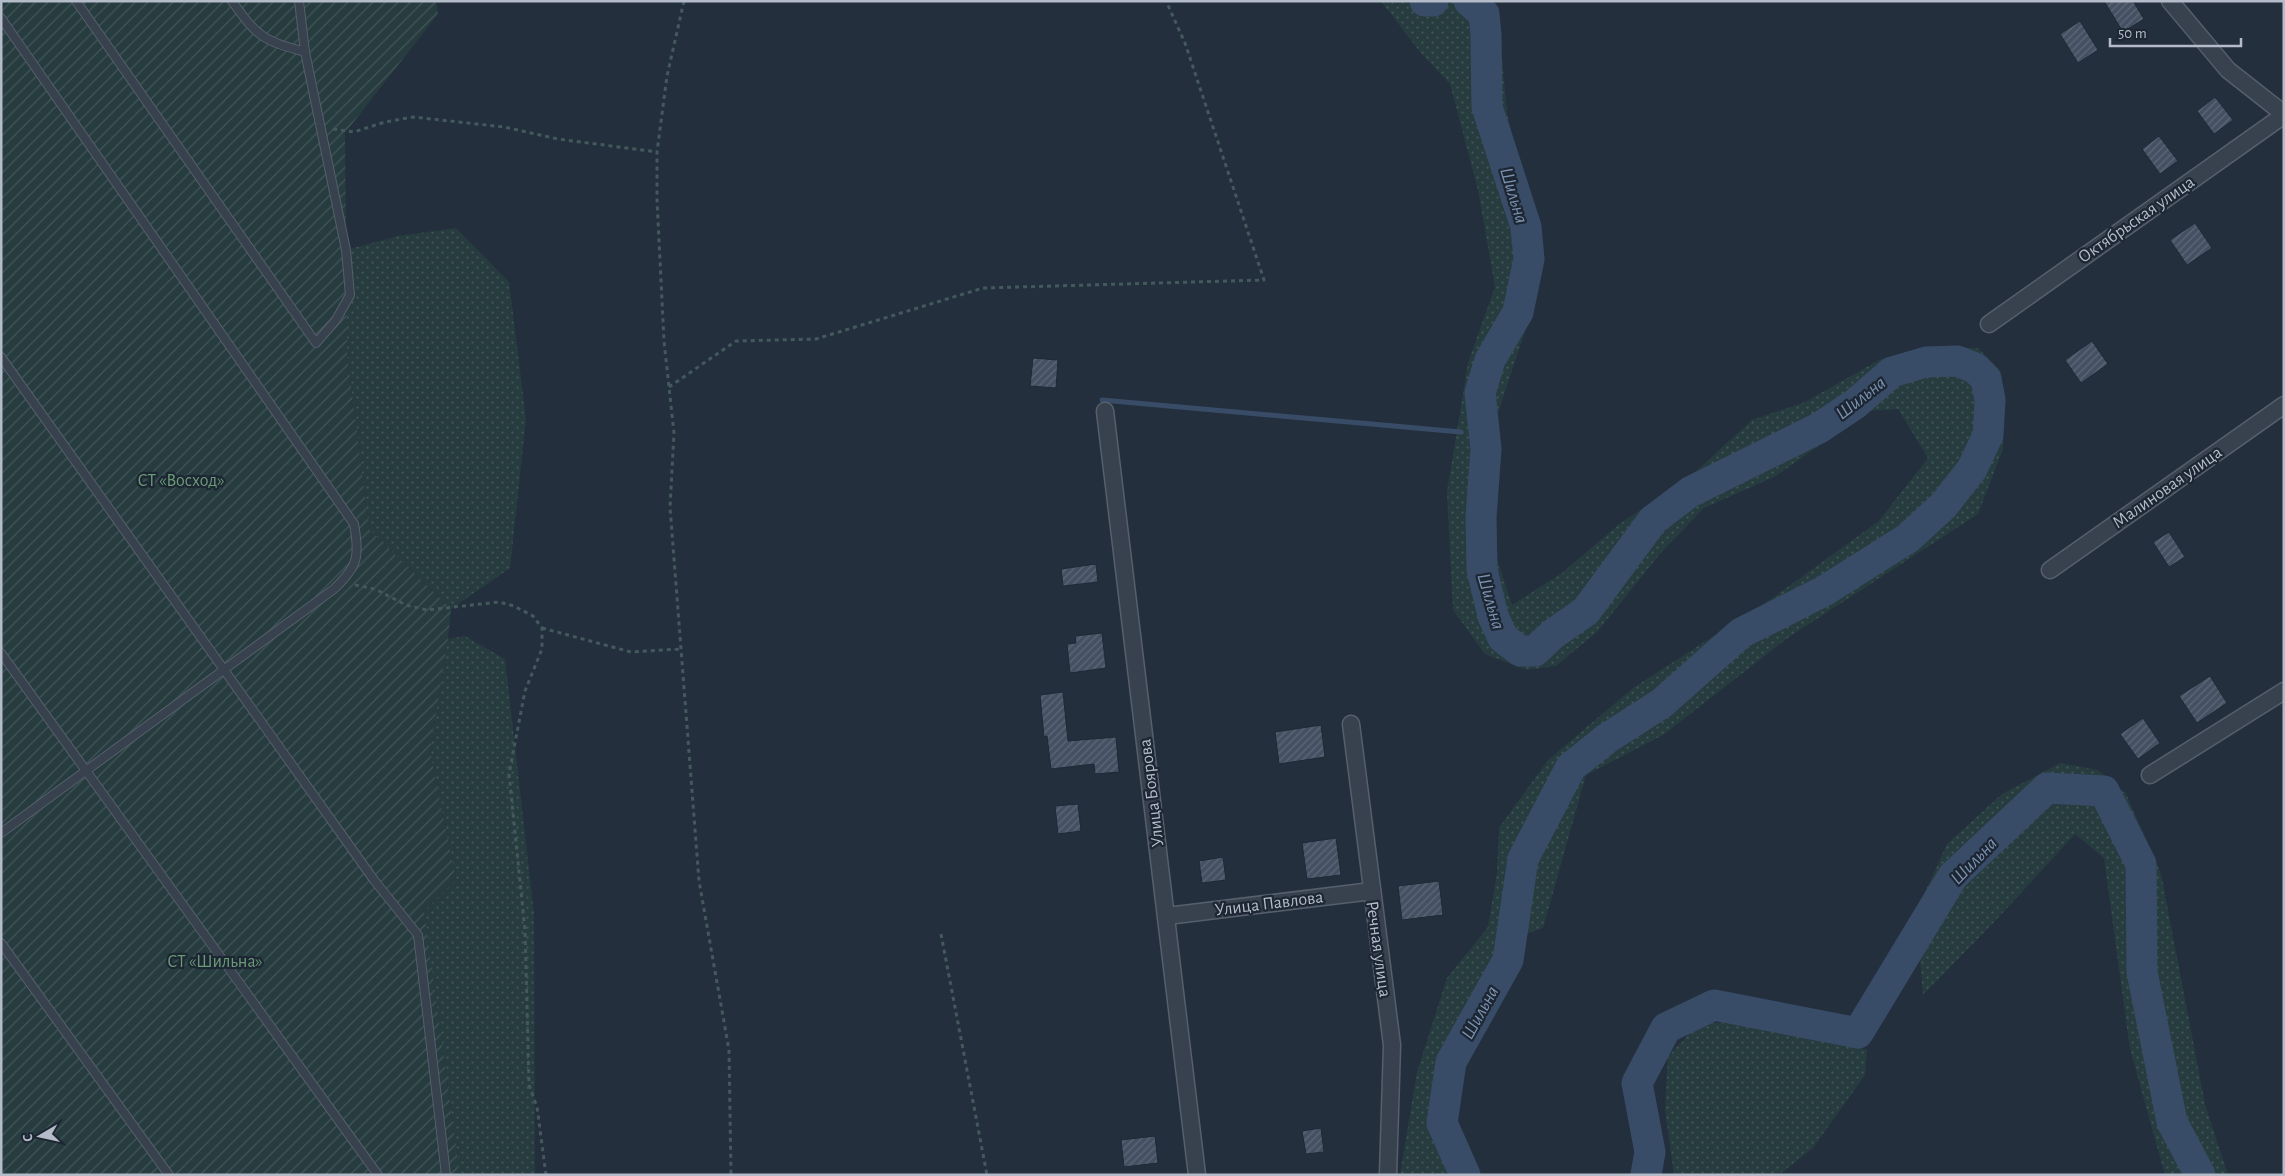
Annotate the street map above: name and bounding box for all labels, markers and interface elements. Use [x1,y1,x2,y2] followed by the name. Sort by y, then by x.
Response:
[2110,15,2241,47] scale bar
[2118,26,2147,41] text: 50 m
[1496,165,1531,226] water label: Шильна
[2074,172,2198,267] street label: Октябрьская улица
[1832,373,1889,423] water label: Шильна
[2110,443,2226,532] street label: Малиновая улица
[137,472,225,490] park label: СТ «Восход»
[1474,571,1508,632] water label: Шильна
[1136,738,1168,848] street label: Улица Боярова
[1947,834,2001,888] water label: Шильна
[1214,888,1324,920] street label: Улица Павлова
[1362,900,1394,999] street label: Речная улица
[167,953,263,971] park label: СТ «Шильна»
[1458,983,1503,1042] water label: Шильна
[15,1111,65,1161] north arrow
[21,1133,36,1143] text: С

